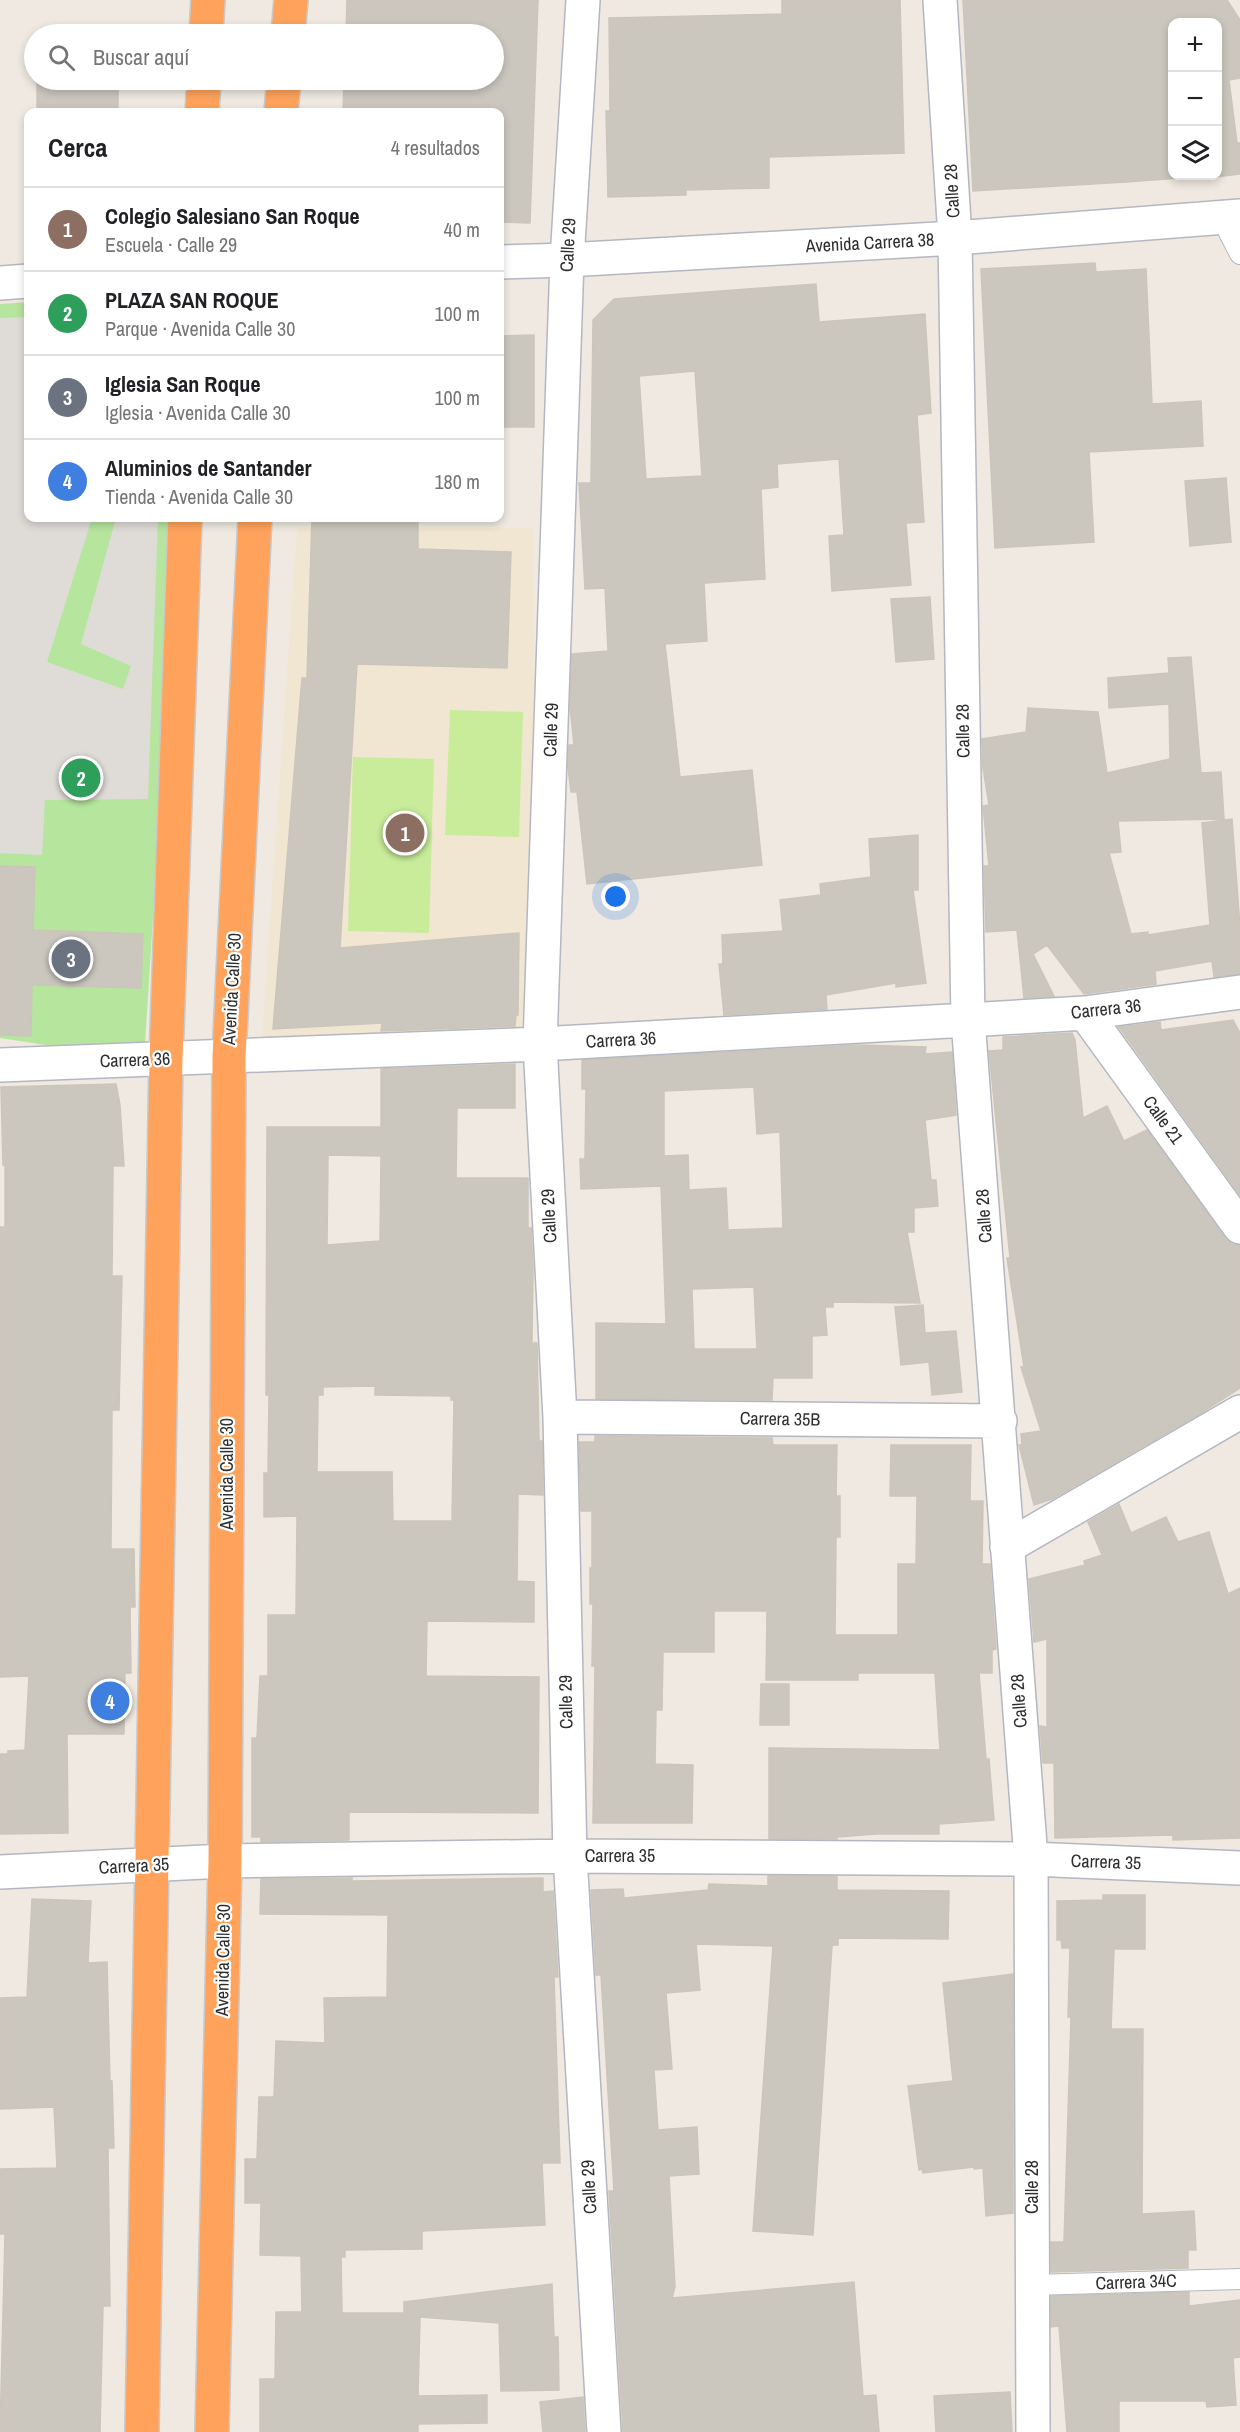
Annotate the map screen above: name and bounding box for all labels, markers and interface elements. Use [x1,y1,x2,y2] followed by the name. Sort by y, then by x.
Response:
[1168,18,1222,180] map controls
[1168,18,1222,72] button: +
[24,24,504,90] search box
[45,41,78,74] icon: search
[93,42,189,72] text: Buscar aquí
[1168,72,1222,126] button: −
[1168,126,1222,180] button: layers
[48,130,107,165] text: Cerca
[391,134,480,161] text: 4 resultados
[938,163,965,219] street label: Calle 28
[105,201,360,231] text: Colegio Salesiano San Roque
[63,216,72,243] text: 1
[444,216,480,243] text: 40 m
[554,217,581,273] street label: Calle 29
[804,227,935,258] street label: Avenida Carrera 38
[105,231,237,258] text: Escuela · Calle 29
[105,285,279,315] text: PLAZA SAN ROQUE
[63,300,72,327] text: 2
[434,300,480,327] text: 100 m
[105,315,295,342] text: Parque · Avenida Calle 30
[105,369,260,399] text: Iglesia San Roque
[63,384,72,411] text: 3
[434,384,480,411] text: 100 m
[105,399,291,426] text: Iglesia · Avenida Calle 30
[105,453,312,483] text: Aluminios de Santander
[63,468,72,495] text: 4
[434,468,480,495] text: 180 m
[105,483,293,510] text: Tienda · Avenida Calle 30
[537,702,564,757] street label: Calle 29
[950,704,975,758] street label: Calle 28
[62,756,100,800] pin: 2
[386,810,424,856] pin: 1
[601,882,630,911] your location
[216,932,247,1047] street label: Avenida Calle 30
[52,936,90,982] pin: 3
[1070,992,1142,1025] street label: Carrera 36
[585,1025,657,1054] street label: Carrera 36
[99,1046,171,1073] street label: Carrera 36
[1137,1090,1190,1150] street label: Calle 21
[535,1188,562,1244] street label: Calle 29
[969,1188,998,1244] street label: Calle 28
[740,1405,821,1432] street label: Carrera 35B
[214,1418,239,1531] street label: Avenida Calle 30
[1004,1673,1033,1729] street label: Calle 28
[553,1675,578,1729] street label: Calle 29
[90,1678,130,1724] pin: 4
[585,1843,655,1868] street label: Carrera 35
[1070,1848,1142,1875] street label: Carrera 35
[98,1851,170,1880] street label: Carrera 35
[209,1904,236,2017] street label: Avenida Calle 30
[575,2159,602,2215] street label: Calle 29
[1019,2160,1044,2214] street label: Calle 28
[1095,2268,1177,2295] street label: Carrera 34C

